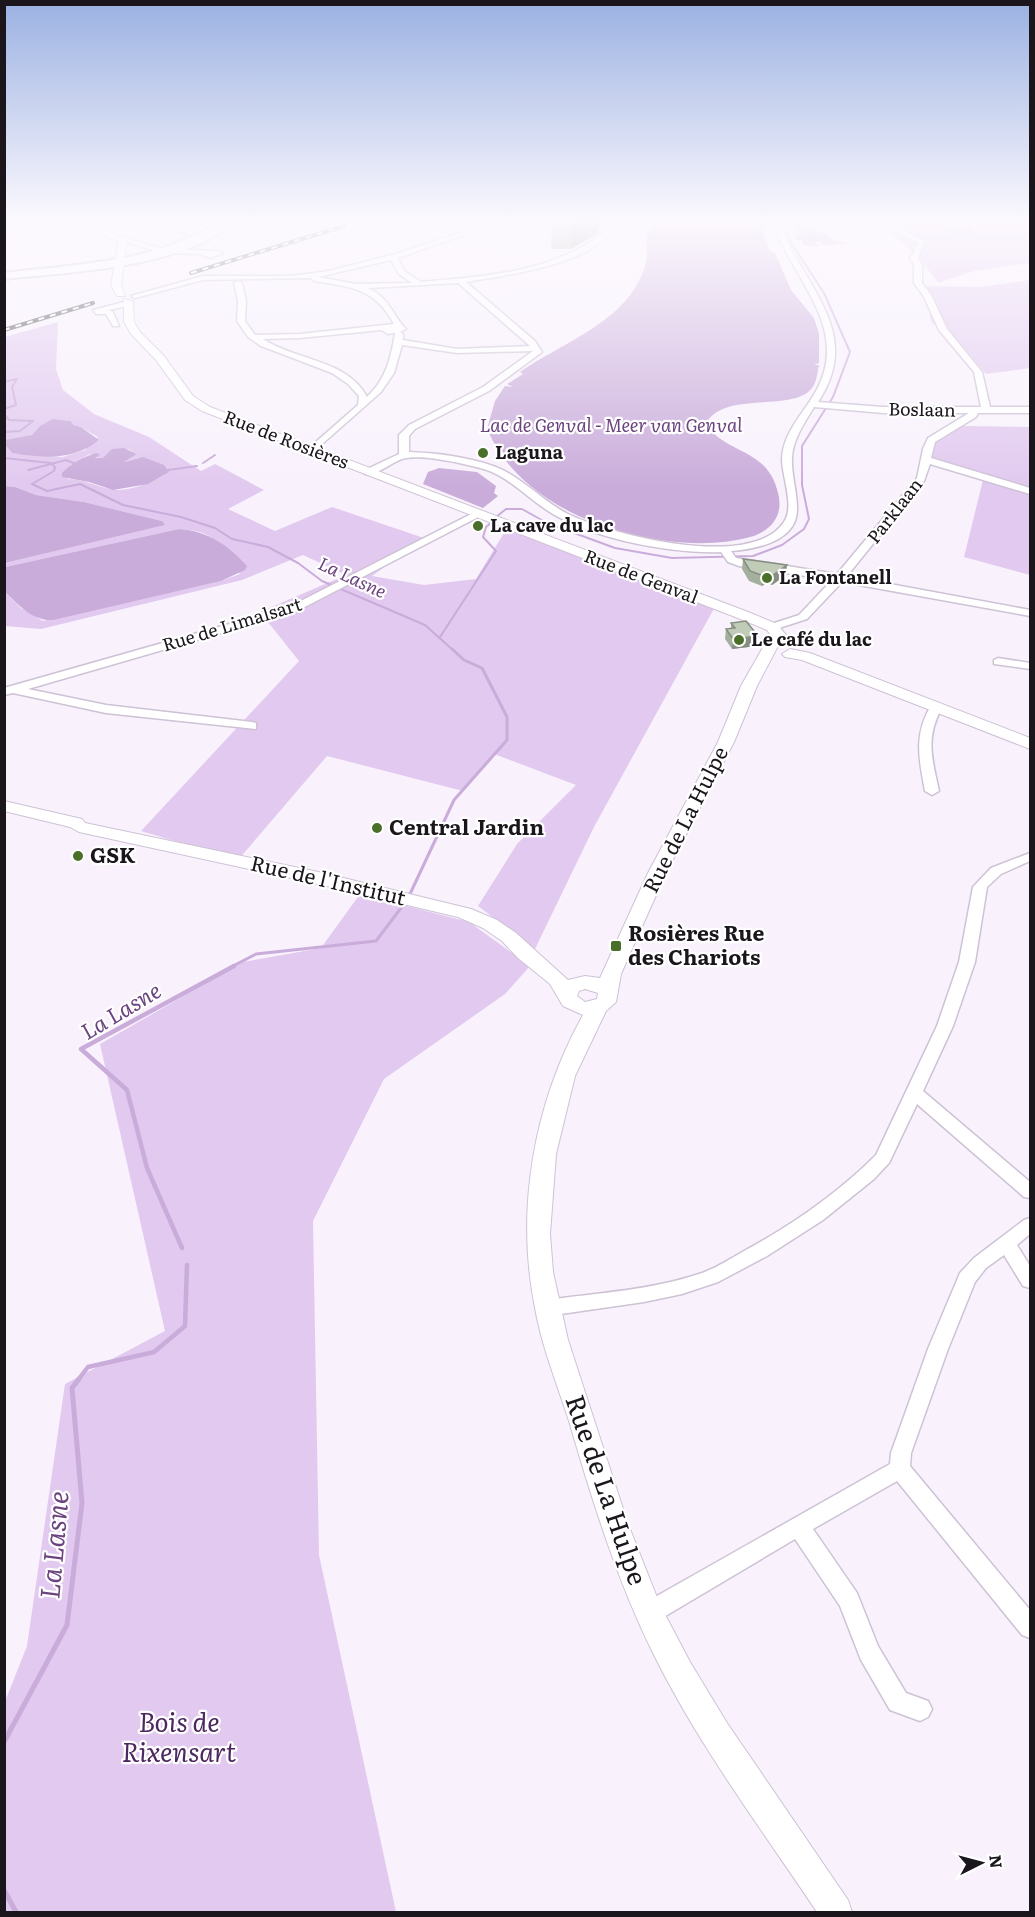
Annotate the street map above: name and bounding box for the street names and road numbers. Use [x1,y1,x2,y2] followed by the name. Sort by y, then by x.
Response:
[888,394,956,423] street label: Boslaan
[220,402,353,475] street label: Rue de Rosières
[860,472,928,549] street label: Parklaan
[581,541,703,610] street label: Rue de Genval
[159,589,305,658] street label: Rue de Limalsart
[633,740,734,897] street label: Rue de La Hulpe
[248,846,410,912] street label: Rue de l'Institut
[558,1389,659,1590] street label: Rue de La Hulpe

